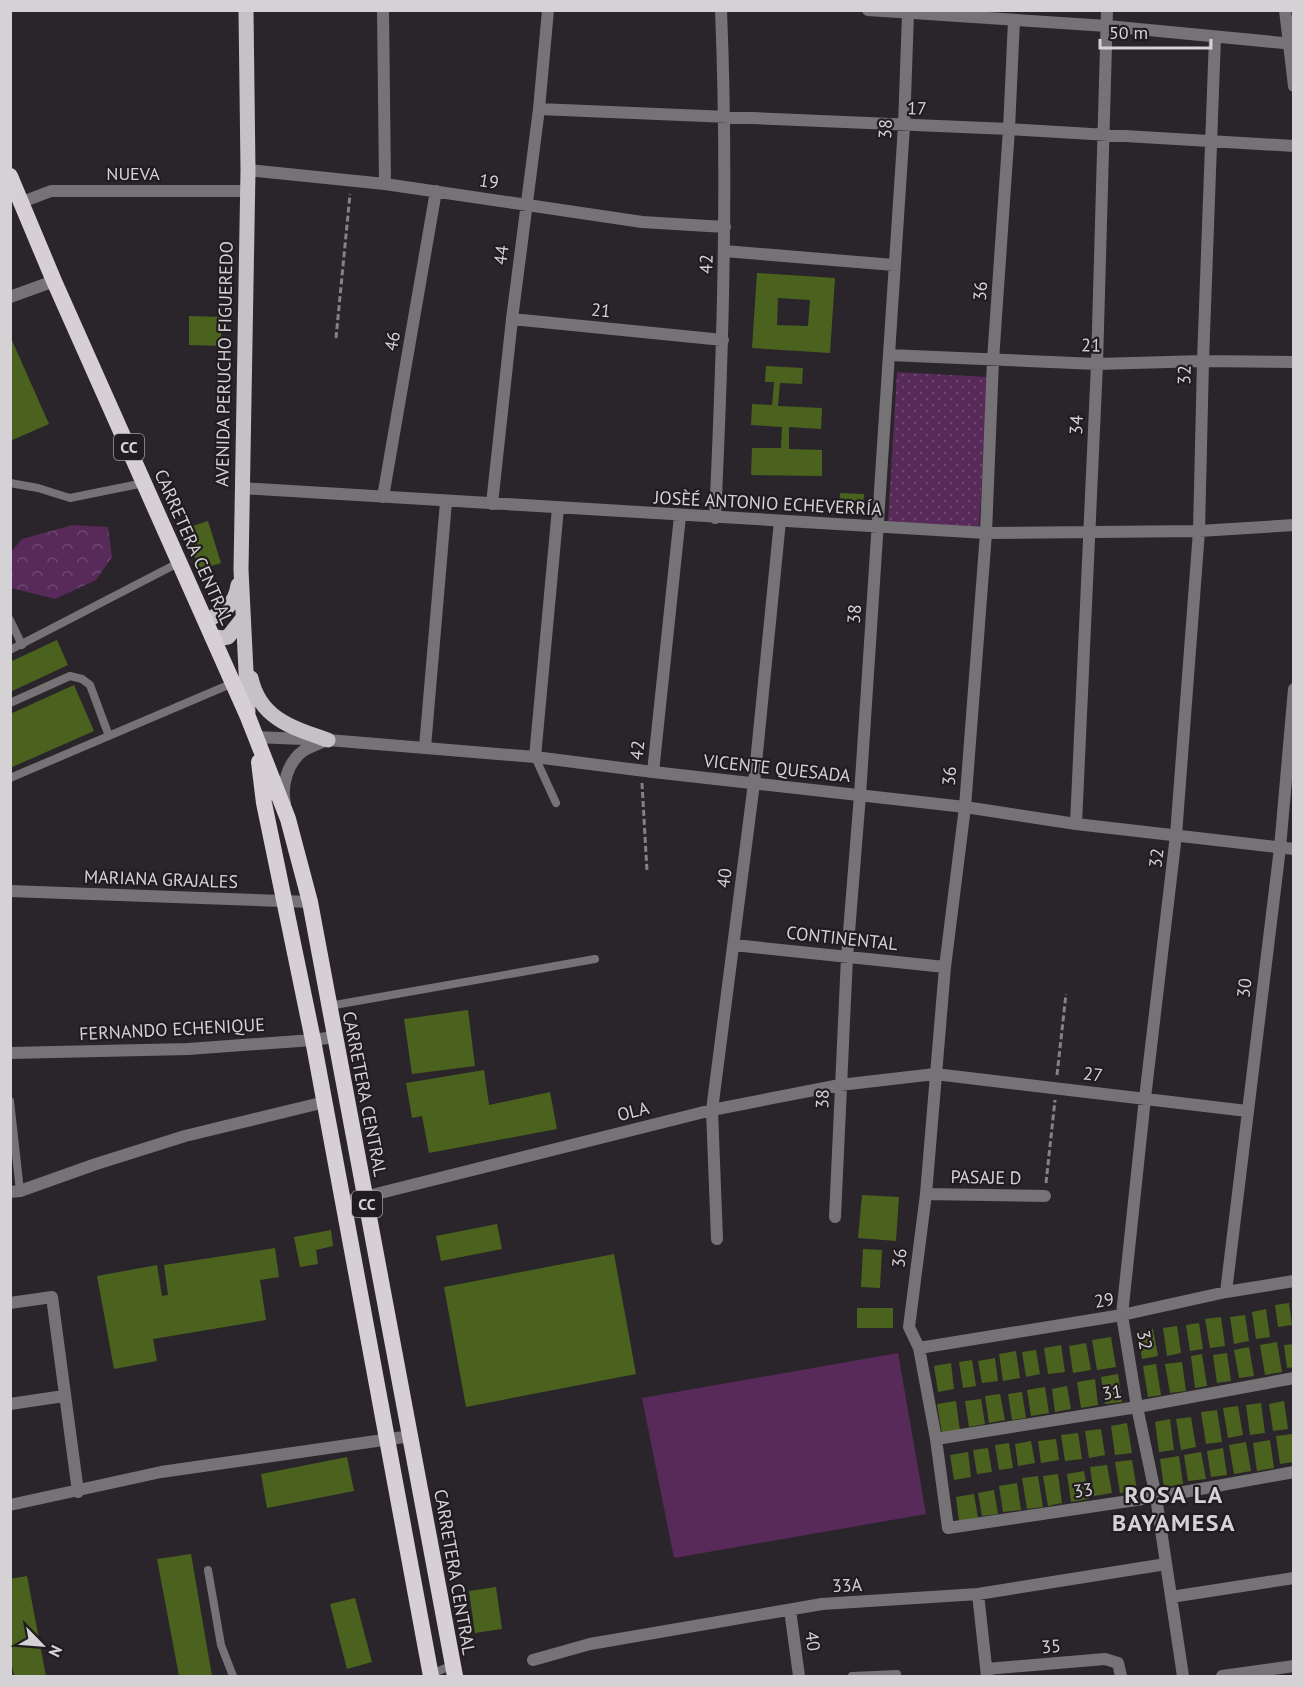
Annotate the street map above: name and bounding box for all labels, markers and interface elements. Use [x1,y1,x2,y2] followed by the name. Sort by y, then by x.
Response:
[1100,12,1211,50] scale bar
[1109,21,1148,44] text: 50 m
[907,96,927,120] street label: 17
[873,119,897,139] street label: 38
[106,162,160,185] street label: NUEVA
[478,168,500,194] street label: 19
[210,241,238,487] street label: AVENIDA PERUCHO FIGUEREDO
[488,244,514,266] street label: 44
[694,254,718,274] street label: 42
[968,280,992,302] street label: 36
[590,298,612,322] street label: 21
[379,329,405,353] street label: 46
[1081,333,1101,357] street label: 21
[1172,365,1196,385] street label: 32
[1064,414,1088,435] street label: 34
[114,434,144,460] road number: CC
[149,466,239,628] street label: CARRETERA CENTRAL
[653,485,883,520] street label: JOSÈÉ ANTONIO ECHEVERRÍA
[842,603,866,625] street label: 38
[625,739,649,761] street label: 42
[701,749,852,787] street label: VICENTE QUESADA
[937,765,961,787] street label: 36
[1143,847,1169,869] street label: 32
[84,865,238,893] street label: MARIANA GRAJALES
[711,867,737,889] street label: 40
[785,921,899,955] street label: CONTINENTAL
[1231,977,1257,999] street label: 30
[338,1009,392,1179] street label: CARRETERA CENTRAL
[79,1013,265,1045] street label: FERNANDO ECHENIQUE
[1082,1061,1104,1087] street label: 27
[810,1089,834,1109] street label: 38
[615,1096,652,1126] street label: OLA
[950,1165,1022,1189] street label: PASAJE D
[352,1191,382,1217] road number: CC
[886,1247,912,1269] street label: 36
[1092,1287,1116,1313] street label: 29
[1132,1329,1158,1351] street label: 32
[1101,1379,1123,1405] street label: 31
[1072,1477,1094,1503] street label: 33
[1112,1479,1236,1538] district label: ROSA LA BAYAMESA
[429,1487,481,1657] street label: CARRETERA CENTRAL
[832,1573,863,1597] street label: 33A
[12,1615,72,1675] north arrow
[800,1630,826,1653] street label: 40
[1040,1634,1062,1658] street label: 35
[44,1642,67,1660] text: N

